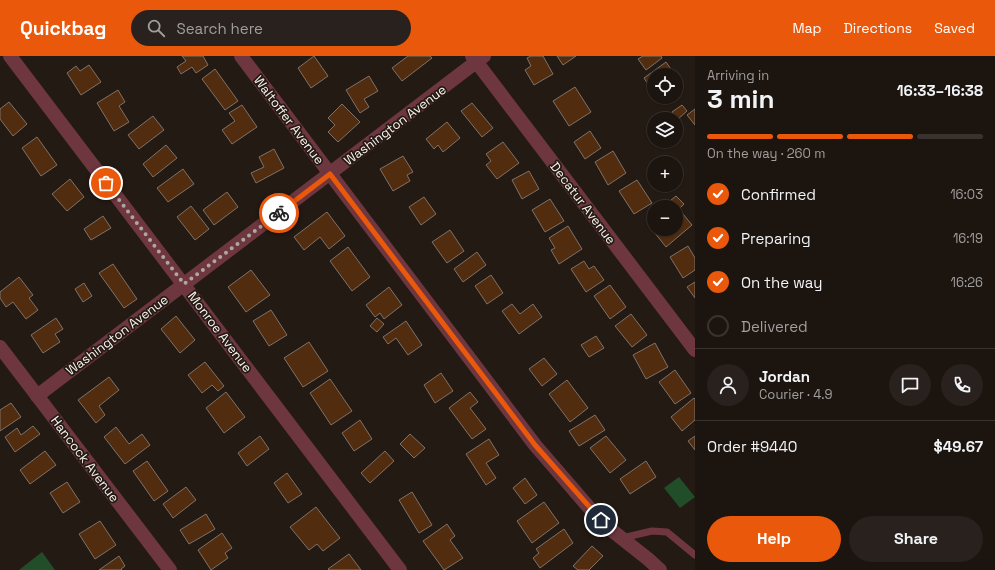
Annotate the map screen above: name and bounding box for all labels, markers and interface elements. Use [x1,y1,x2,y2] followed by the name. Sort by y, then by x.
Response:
[131,10,411,46] search box
[20,16,107,41] text: Quickbag
[145,17,167,39] icon: search
[177,19,263,38] text: Search here
[792,19,822,37] text: Map
[844,19,912,37] text: Directions
[934,19,975,37] text: Saved
[707,67,769,84] text: Arriving in
[647,68,683,236] map controls
[647,68,683,104] button: locate
[250,72,328,168] street label: Waltoffer Avenue
[340,81,450,169] street label: Washington Avenue
[897,81,983,100] text: 16:33–16:38
[707,82,775,116] text: 3 min
[647,112,683,148] button: layers
[707,145,825,162] text: On the way · 260 m
[647,156,683,192] button: +
[546,158,620,248] street label: Decatur Avenue
[89,166,123,200] pin
[95,172,117,194] icon: bag
[707,183,729,205] icon: check
[741,185,816,204] text: Confirmed
[950,186,983,203] text: 16:03
[259,193,299,233] courier
[647,200,683,236] button: −
[268,202,290,224] icon: bike
[707,227,729,249] icon: check
[741,229,811,248] text: Preparing
[953,230,983,247] text: 16:19
[707,271,729,293] icon: check
[741,273,822,292] text: On the way
[951,274,983,291] text: 16:26
[184,288,256,376] street label: Monroe Avenue
[62,291,172,379] street label: Washington Avenue
[741,317,808,336] text: Delivered
[707,364,749,406] button: person
[889,364,931,406] button: chat
[941,364,983,406] button: phone
[759,367,810,386] text: Jordan
[759,386,833,403] text: Courier · 4.9
[47,412,123,506] street label: Hancock Avenue
[707,437,797,456] text: Order #9440
[934,437,983,456] text: $49.67
[584,503,618,537] pin
[590,509,612,531] icon: home
[707,516,841,562] button: Help
[849,516,983,562] button: Share

